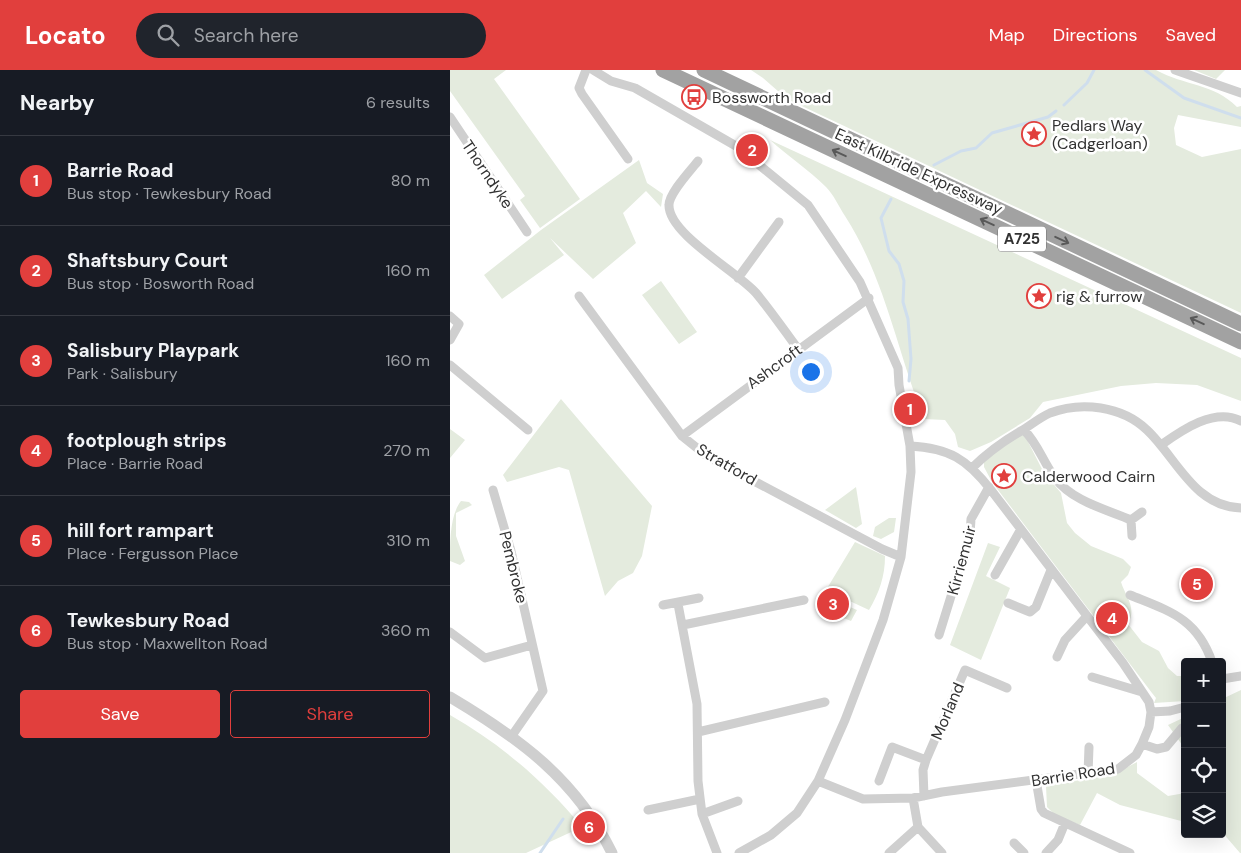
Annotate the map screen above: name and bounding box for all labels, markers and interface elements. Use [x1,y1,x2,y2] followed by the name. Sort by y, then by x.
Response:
[136,13,486,58] search box
[25,20,106,51] text: Locato
[154,21,182,49] icon: search
[194,23,299,48] text: Search here
[989,23,1025,47] text: Map
[1053,23,1138,47] text: Directions
[1166,23,1216,47] text: Saved
[681,84,707,110] bus stop icon: Bossworth Road
[712,87,831,108] place label: Bossworth Road
[20,89,94,117] text: Nearby
[366,92,430,113] text: 6 results
[1052,115,1148,154] place label: Pedlars Way (Cadgerloan)
[1021,121,1047,147] place icon: Pedlars Way (Cadgerloan)
[832,123,1006,220] street label: East Kilbride Expressway
[736,131,768,169] pin: 2
[457,136,518,213] street label: Thorndyke
[832,148,847,158] one-way arrow
[67,158,174,183] text: Barrie Road
[33,170,39,191] text: 1
[391,170,430,191] text: 80 m
[67,183,272,204] text: Bus stop · Tewkesbury Road
[979,217,994,227] one-way arrow
[998,226,1046,252] road number: A725
[1054,235,1069,245] one-way arrow
[67,248,228,273] text: Shaftsbury Court
[31,260,41,281] text: 2
[386,260,430,281] text: 160 m
[67,273,254,294] text: Bus stop · Bosworth Road
[1026,283,1052,309] place icon: rig & furrow
[1056,286,1142,307] place label: rig & furrow
[1190,316,1205,325] one-way arrow
[67,338,239,363] text: Salisbury Playpark
[742,339,806,394] street label: Ashcroft
[31,350,41,371] text: 3
[386,350,430,371] text: 160 m
[798,359,824,385] your location
[67,363,178,384] text: Park · Salisbury
[894,390,926,428] pin: 1
[67,428,227,453] text: footplough strips
[693,439,761,490] street label: Stratford
[31,440,41,461] text: 4
[383,440,430,461] text: 270 m
[67,453,203,474] text: Place · Barrie Road
[991,463,1017,489] place icon: Calderwood Cairn
[1022,466,1155,487] place label: Calderwood Cairn
[67,518,214,543] text: hill fort rampart
[942,523,981,597] street label: Kirriemuir
[494,529,533,605] street label: Pembroke
[31,530,41,551] text: 5
[386,530,430,551] text: 310 m
[67,543,238,564] text: Place · Fergusson Place
[1181,565,1213,603] pin: 5
[817,585,849,623] pin: 3
[1096,599,1128,637] pin: 4
[67,608,229,633] text: Tewkesbury Road
[31,620,41,641] text: 6
[381,620,430,641] text: 360 m
[67,633,267,654] text: Bus stop · Maxwellton Road
[1181,658,1226,838] map controls
[1181,658,1226,703] button: +
[926,679,969,743] street label: Morland
[20,690,220,738] button: Save
[230,690,430,738] button: Share
[1181,703,1226,748] button: −
[1181,748,1226,793] button: locate
[1030,758,1117,791] street label: Barrie Road
[1181,793,1226,838] button: layers
[573,808,605,846] pin: 6

